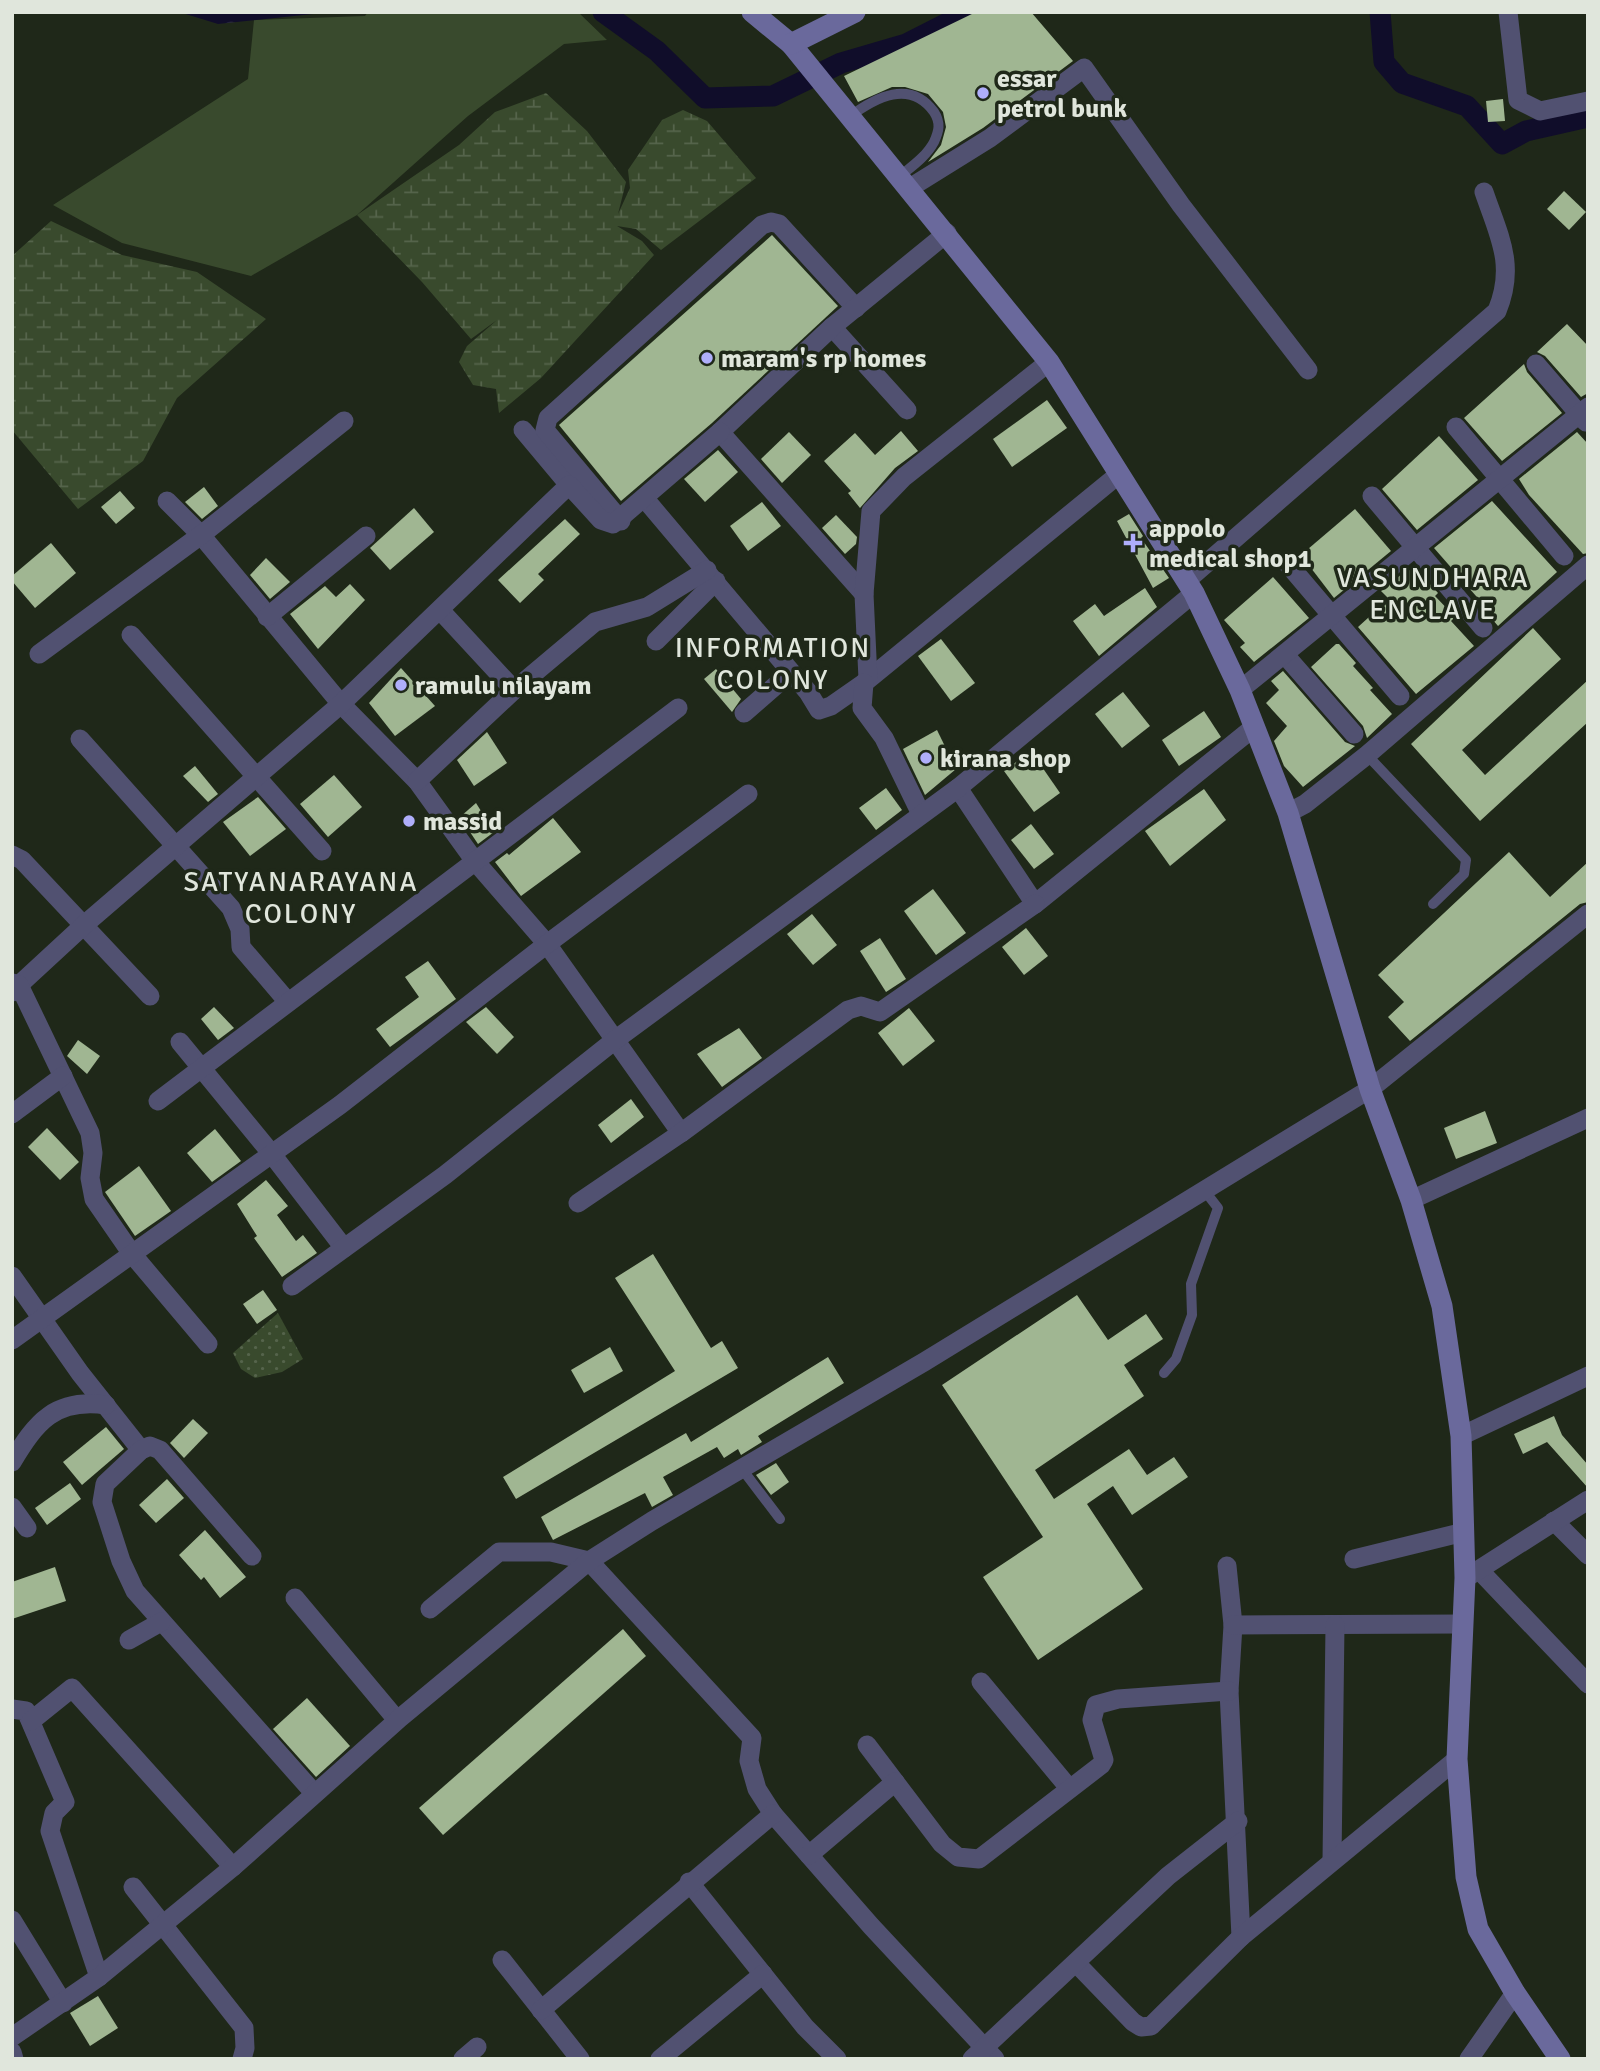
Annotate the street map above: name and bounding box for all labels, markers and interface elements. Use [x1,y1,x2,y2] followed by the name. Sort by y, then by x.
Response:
[997,63,1127,125] place label: essar petrol bunk
[975,85,991,101] marker: essar petrol bunk
[721,343,926,375] place label: maram's rp homes
[699,350,715,366] marker: maram's rp homes
[1149,513,1311,575] place label: appolo medical shop1
[1123,533,1143,553] marker: appolo medical shop1
[1336,561,1530,627] district label: VASUNDHARA ENCLAVE
[675,631,871,697] district label: INFORMATION COLONY
[415,670,592,702] place label: ramulu nilayam
[393,677,409,693] marker: ramulu nilayam
[940,743,1071,775] place label: kirana shop
[918,750,934,766] marker: kirana shop
[423,806,502,838] place label: massid
[401,813,417,829] marker: massid
[183,865,419,931] district label: SATYANARAYANA COLONY

